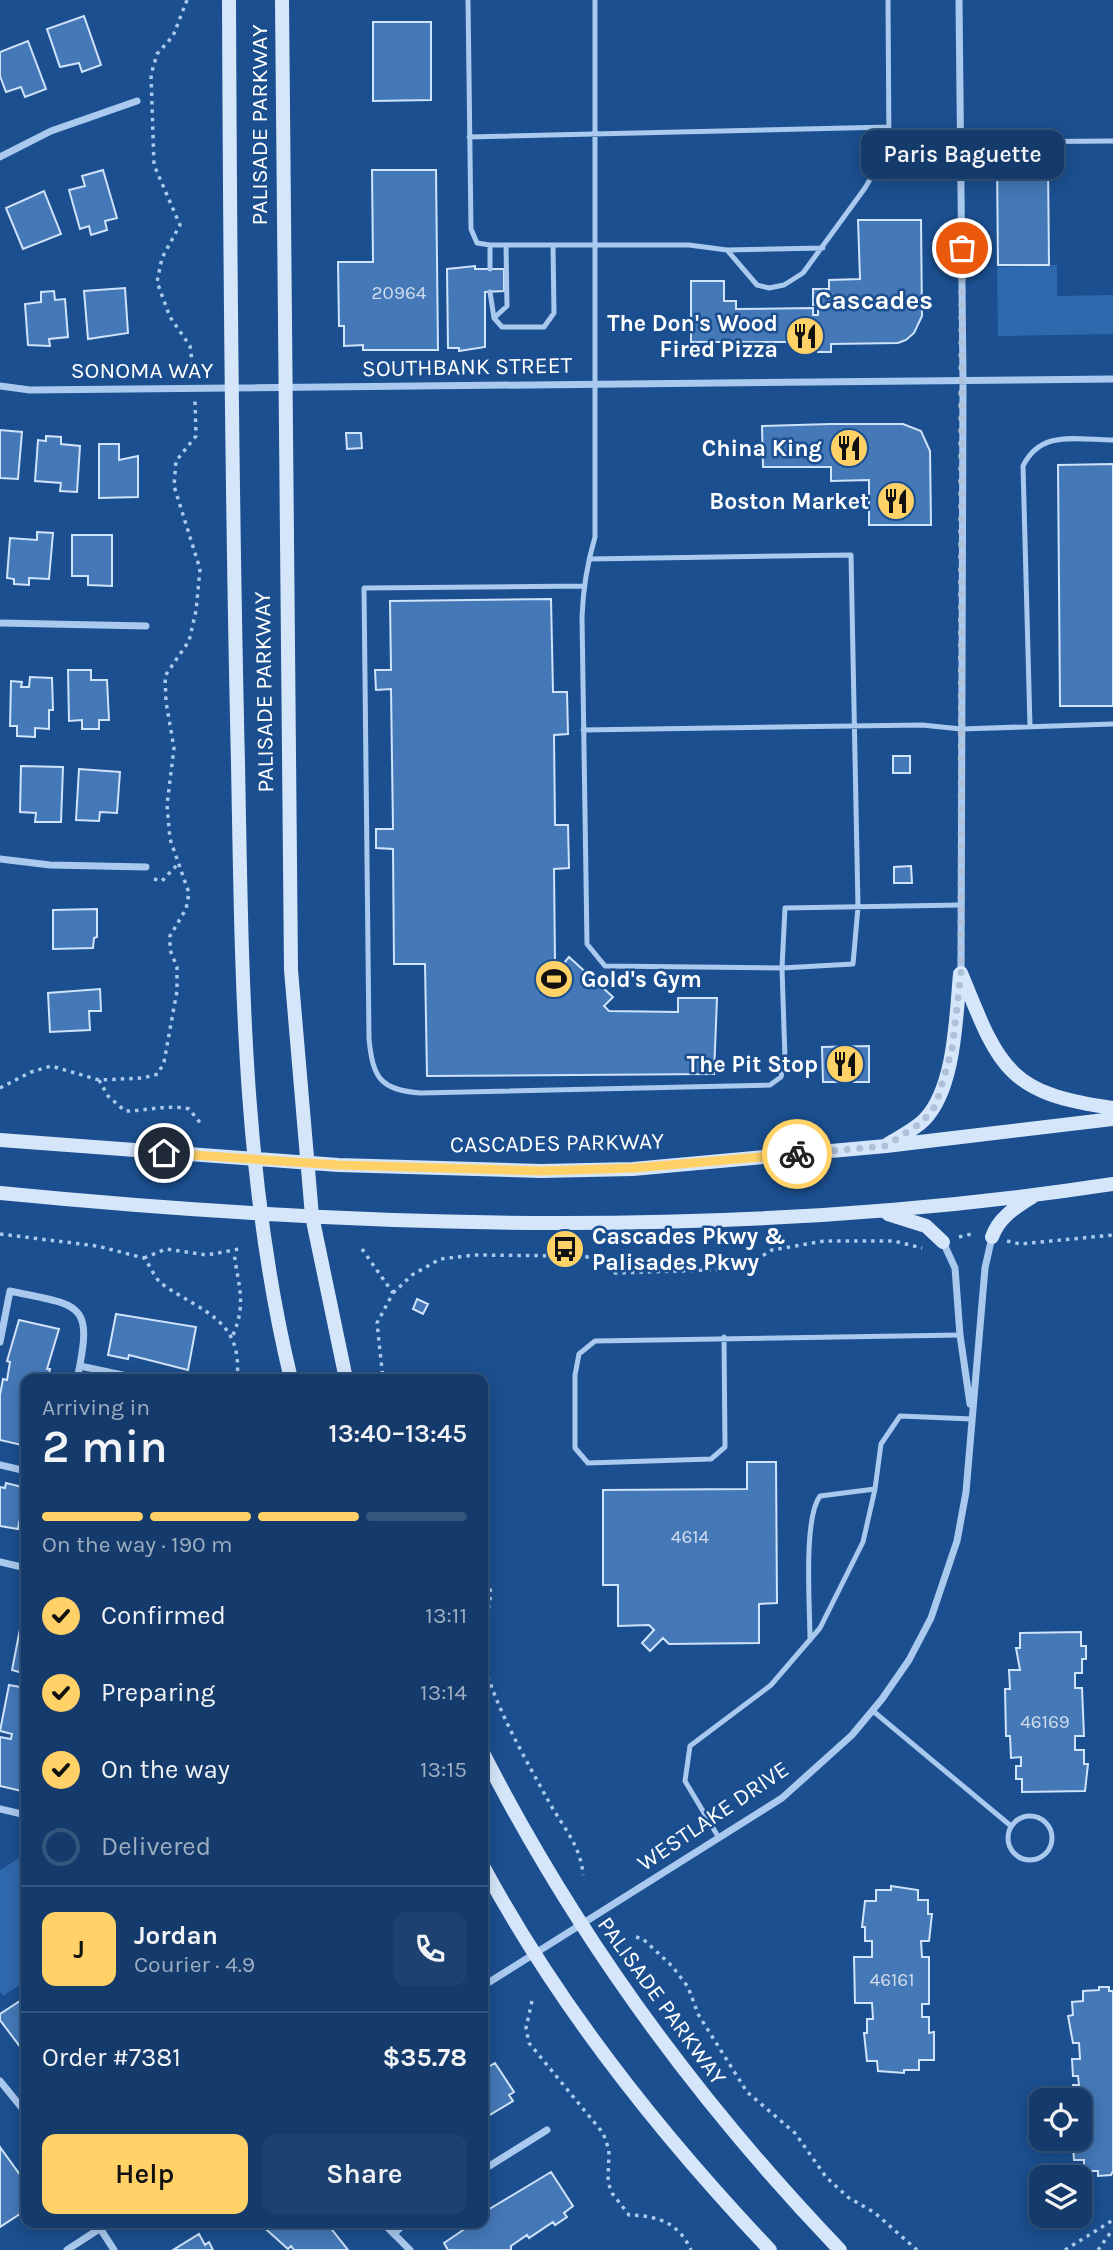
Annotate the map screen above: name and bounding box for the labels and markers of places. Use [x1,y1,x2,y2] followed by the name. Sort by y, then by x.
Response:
[860,129,1064,178] callout: Paris Baguette
[932,218,992,278] pin
[607,310,778,363] place label: The Don's Wood Fired Pizza
[784,315,826,357] restaurant icon: The Don's Wood Fired Pizza
[828,427,870,469] restaurant icon: China King
[702,435,822,462] place label: China King
[875,480,917,522] restaurant icon: Boston Market
[709,488,869,515] place label: Boston Market
[533,958,575,1000] sports icon: Gold's Gym
[581,966,702,993] place label: Gold's Gym
[824,1043,866,1085] restaurant icon: The Pit Stop
[687,1051,818,1078] place label: The Pit Stop
[134,1123,194,1183] pin
[592,1223,786,1276] place label: Cascades Pkwy & Palisades Pkwy
[544,1228,586,1270] bus stop icon: Cascades Pkwy & Palisades Pkwy

